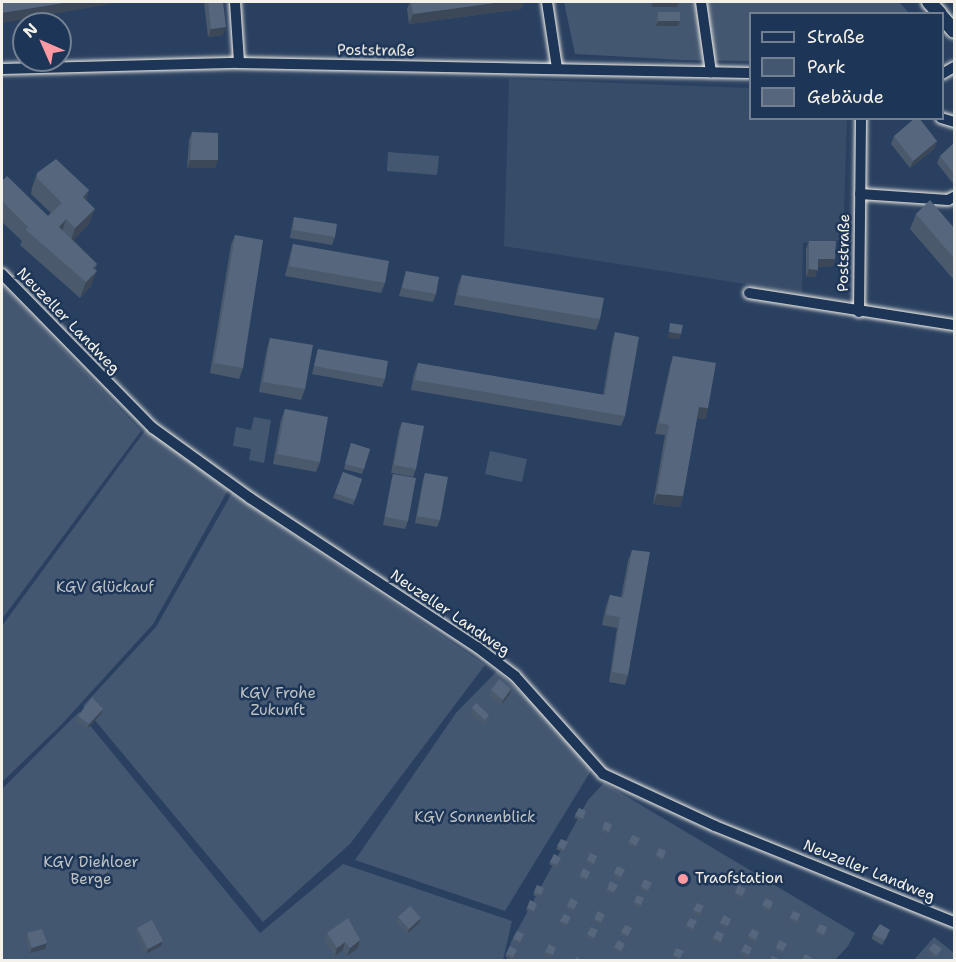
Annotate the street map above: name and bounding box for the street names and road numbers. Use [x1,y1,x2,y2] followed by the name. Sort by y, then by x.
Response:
[337,41,415,61] street label: Poststraße
[834,214,854,292] street label: Poststraße
[13,264,123,378] street label: Neuzeller Landweg
[387,566,513,660] street label: Neuzeller Landweg
[801,836,937,906] street label: Neuzeller Landweg

